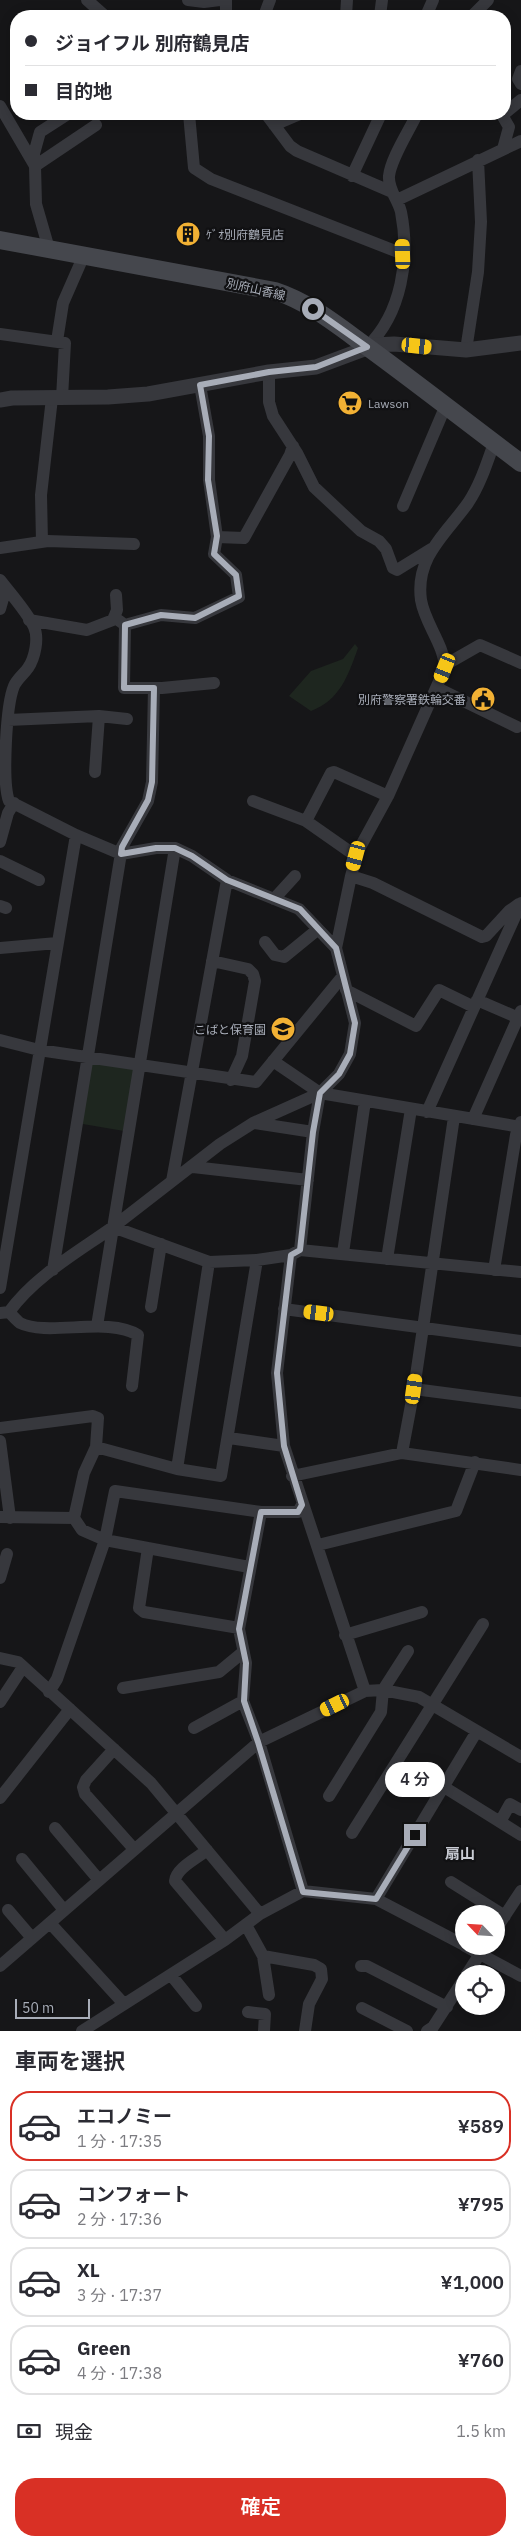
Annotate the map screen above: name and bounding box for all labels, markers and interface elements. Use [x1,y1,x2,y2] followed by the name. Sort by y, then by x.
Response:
[55,31,250,55] text: ジョイフル 別府鶴見店
[55,79,112,103] text: 目的地
[175,221,201,247] building icon: ｹﾞｵ別府鶴見店
[206,227,284,242] place label: ｹﾞｵ別府鶴見店
[394,239,411,269] car
[225,275,287,303] street label: 別府山香線
[302,298,324,320] route start
[401,337,432,355] car
[337,390,363,416] supermarket icon: Lawson
[368,396,409,411] place label: Lawson
[432,651,457,685] car
[470,686,496,712] public building icon: 別府警察署鉄輪交番
[358,692,466,707] place label: 別府警察署鉄輪交番
[344,840,367,872] car
[270,1016,296,1042] school or university icon: こばと保育園
[194,1022,266,1037] place label: こばと保育園
[303,1304,334,1322] car
[404,1373,423,1405] car
[318,1692,351,1718] car
[385,1762,445,1798] callout: 4 分
[400,1769,430,1789] text: 4 分
[404,1824,426,1846] route end
[445,1844,475,1863] district label: 扇山
[455,1905,505,1955] north arrow
[455,1905,505,2015] map controls
[455,1965,505,2015] button: locate
[15,1996,90,2019] scale bar
[22,1999,54,2017] text: 50 m
[15,2046,125,2075] text: 車両を選択
[17,2104,62,2149] icon: car
[77,2104,172,2128] text: エコノミー
[458,2114,504,2138] text: ¥589
[77,2131,162,2151] text: 1 分 · 17:35
[17,2182,62,2227] icon: car
[77,2182,190,2206] text: コンフォート
[458,2192,504,2216] text: ¥795
[77,2209,162,2229] text: 2 分 · 17:36
[77,2258,100,2282] text: XL
[17,2260,62,2305] icon: car
[441,2270,504,2294] text: ¥1,000
[77,2285,162,2305] text: 3 分 · 17:37
[77,2336,131,2360] text: Green
[17,2338,62,2383] icon: car
[458,2348,504,2372] text: ¥760
[77,2363,162,2383] text: 4 分 · 17:38
[15,2417,43,2445] icon: cash
[55,2420,93,2444] text: 現金
[456,2421,506,2441] text: 1.5 km
[15,2478,506,2536] button: 確定

